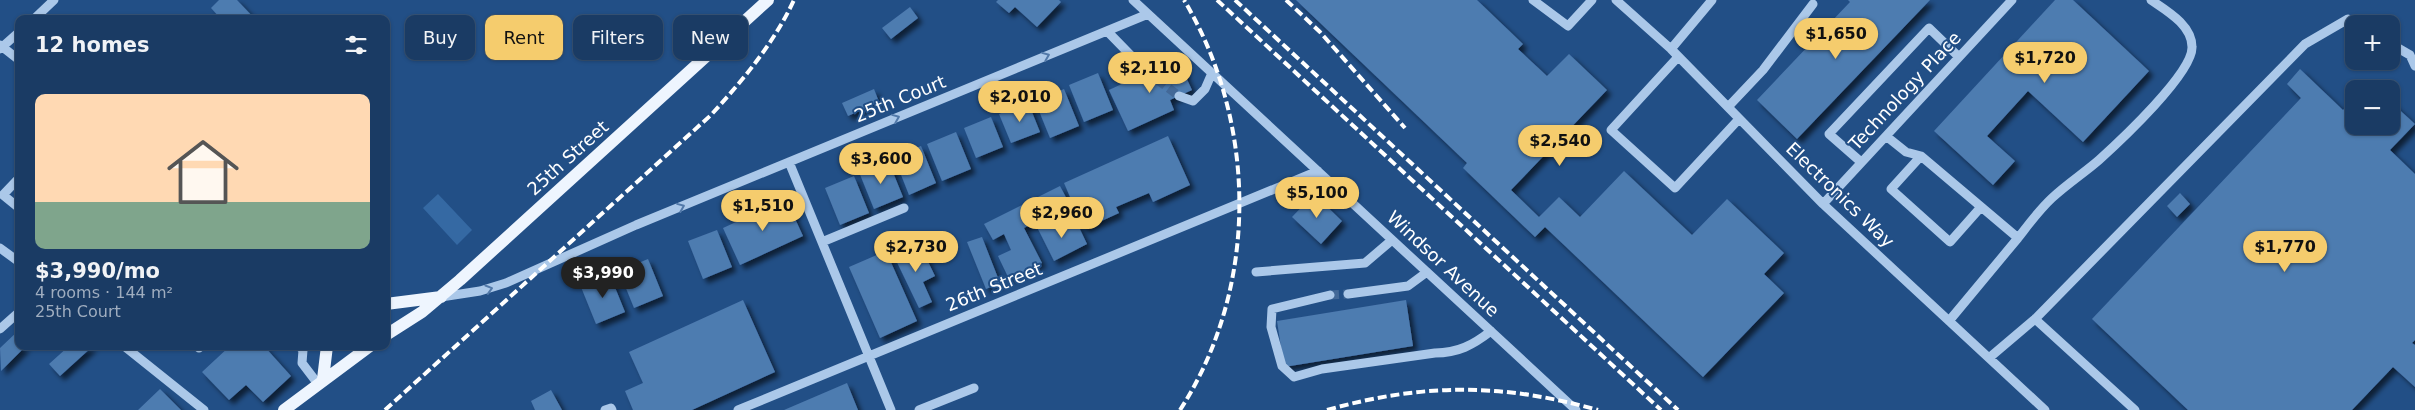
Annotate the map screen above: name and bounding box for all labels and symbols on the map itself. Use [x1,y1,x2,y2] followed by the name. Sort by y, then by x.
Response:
[1795,18,1877,60] pin: $1,650
[1844,27,1965,155] street label: Technology Place
[2004,42,2086,84] pin: $1,720
[1041,52,1050,63] one-way arrow
[1109,52,1191,94] pin: $2,110
[851,71,949,126] street label: 25th Court
[979,80,1061,123] pin: $2,010
[891,114,900,125] one-way arrow
[523,116,613,199] street label: 25th Street
[1519,124,1601,167] pin: $2,540
[1782,138,1899,252] street label: Electronics Way
[840,142,922,185] pin: $3,600
[1276,176,1358,219] pin: $5,100
[722,190,804,232] pin: $1,510
[1021,196,1103,239] pin: $2,960
[676,202,685,213] one-way arrow
[1383,206,1504,321] street label: Windsor Avenue
[875,230,957,273] pin: $2,730
[2244,230,2326,273] pin: $1,770
[562,256,644,299] pin: $3,990
[943,258,1045,315] street label: 26th Street
[484,284,492,294] one-way arrow

